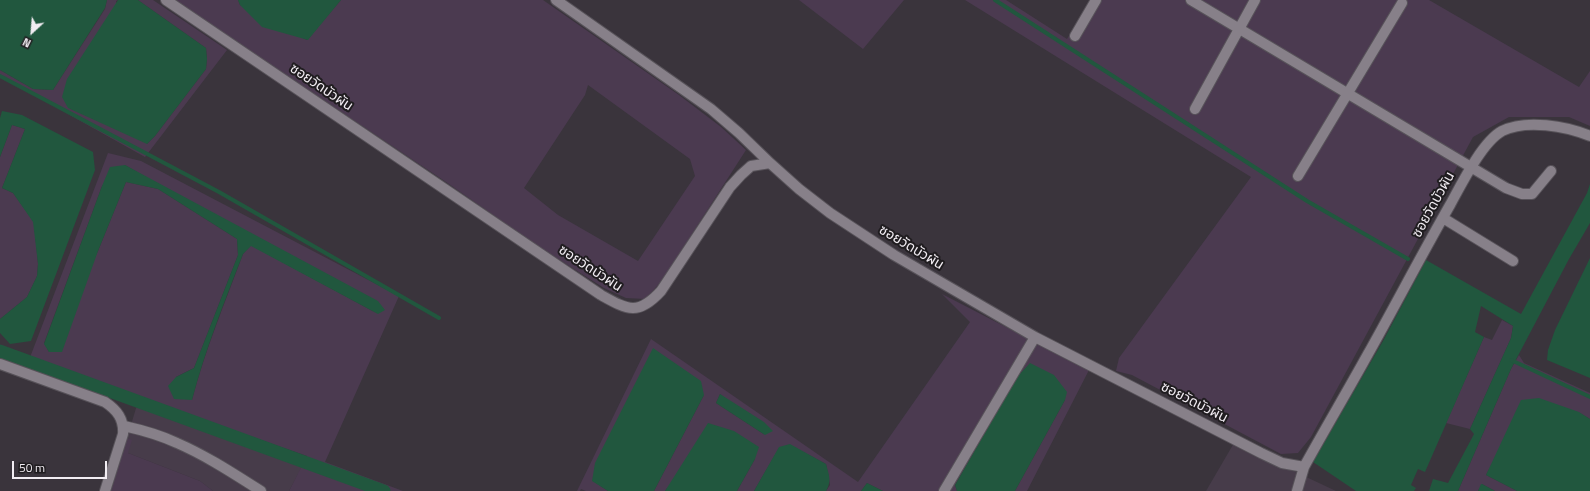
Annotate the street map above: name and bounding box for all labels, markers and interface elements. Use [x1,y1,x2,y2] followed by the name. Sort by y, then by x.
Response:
[12,12,52,52] north arrow
[20,34,34,52] text: N
[286,61,356,115] street label: ซอยวัดบัวผัน
[1409,169,1459,241] street label: ซอยวัดบัวผัน
[876,222,946,274] street label: ซอยวัดบัวผัน
[555,242,625,296] street label: ซอยวัดบัวผัน
[1158,379,1230,427] street label: ซอยวัดบัวผัน
[14,453,109,479] scale bar
[19,458,45,477] text: 50 m

